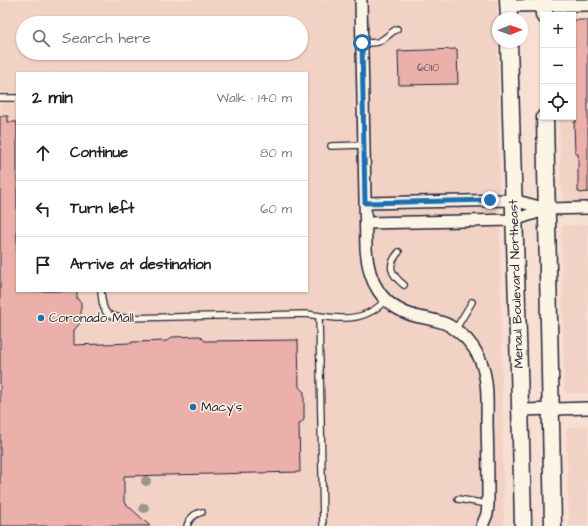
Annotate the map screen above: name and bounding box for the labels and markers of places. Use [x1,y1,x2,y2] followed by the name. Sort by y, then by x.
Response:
[49,309,134,327] place label: Coronado Mall
[36,313,46,323] marker: Coronado Mall
[201,398,243,417] place label: Macy's
[188,402,198,412] marker: Macy's

